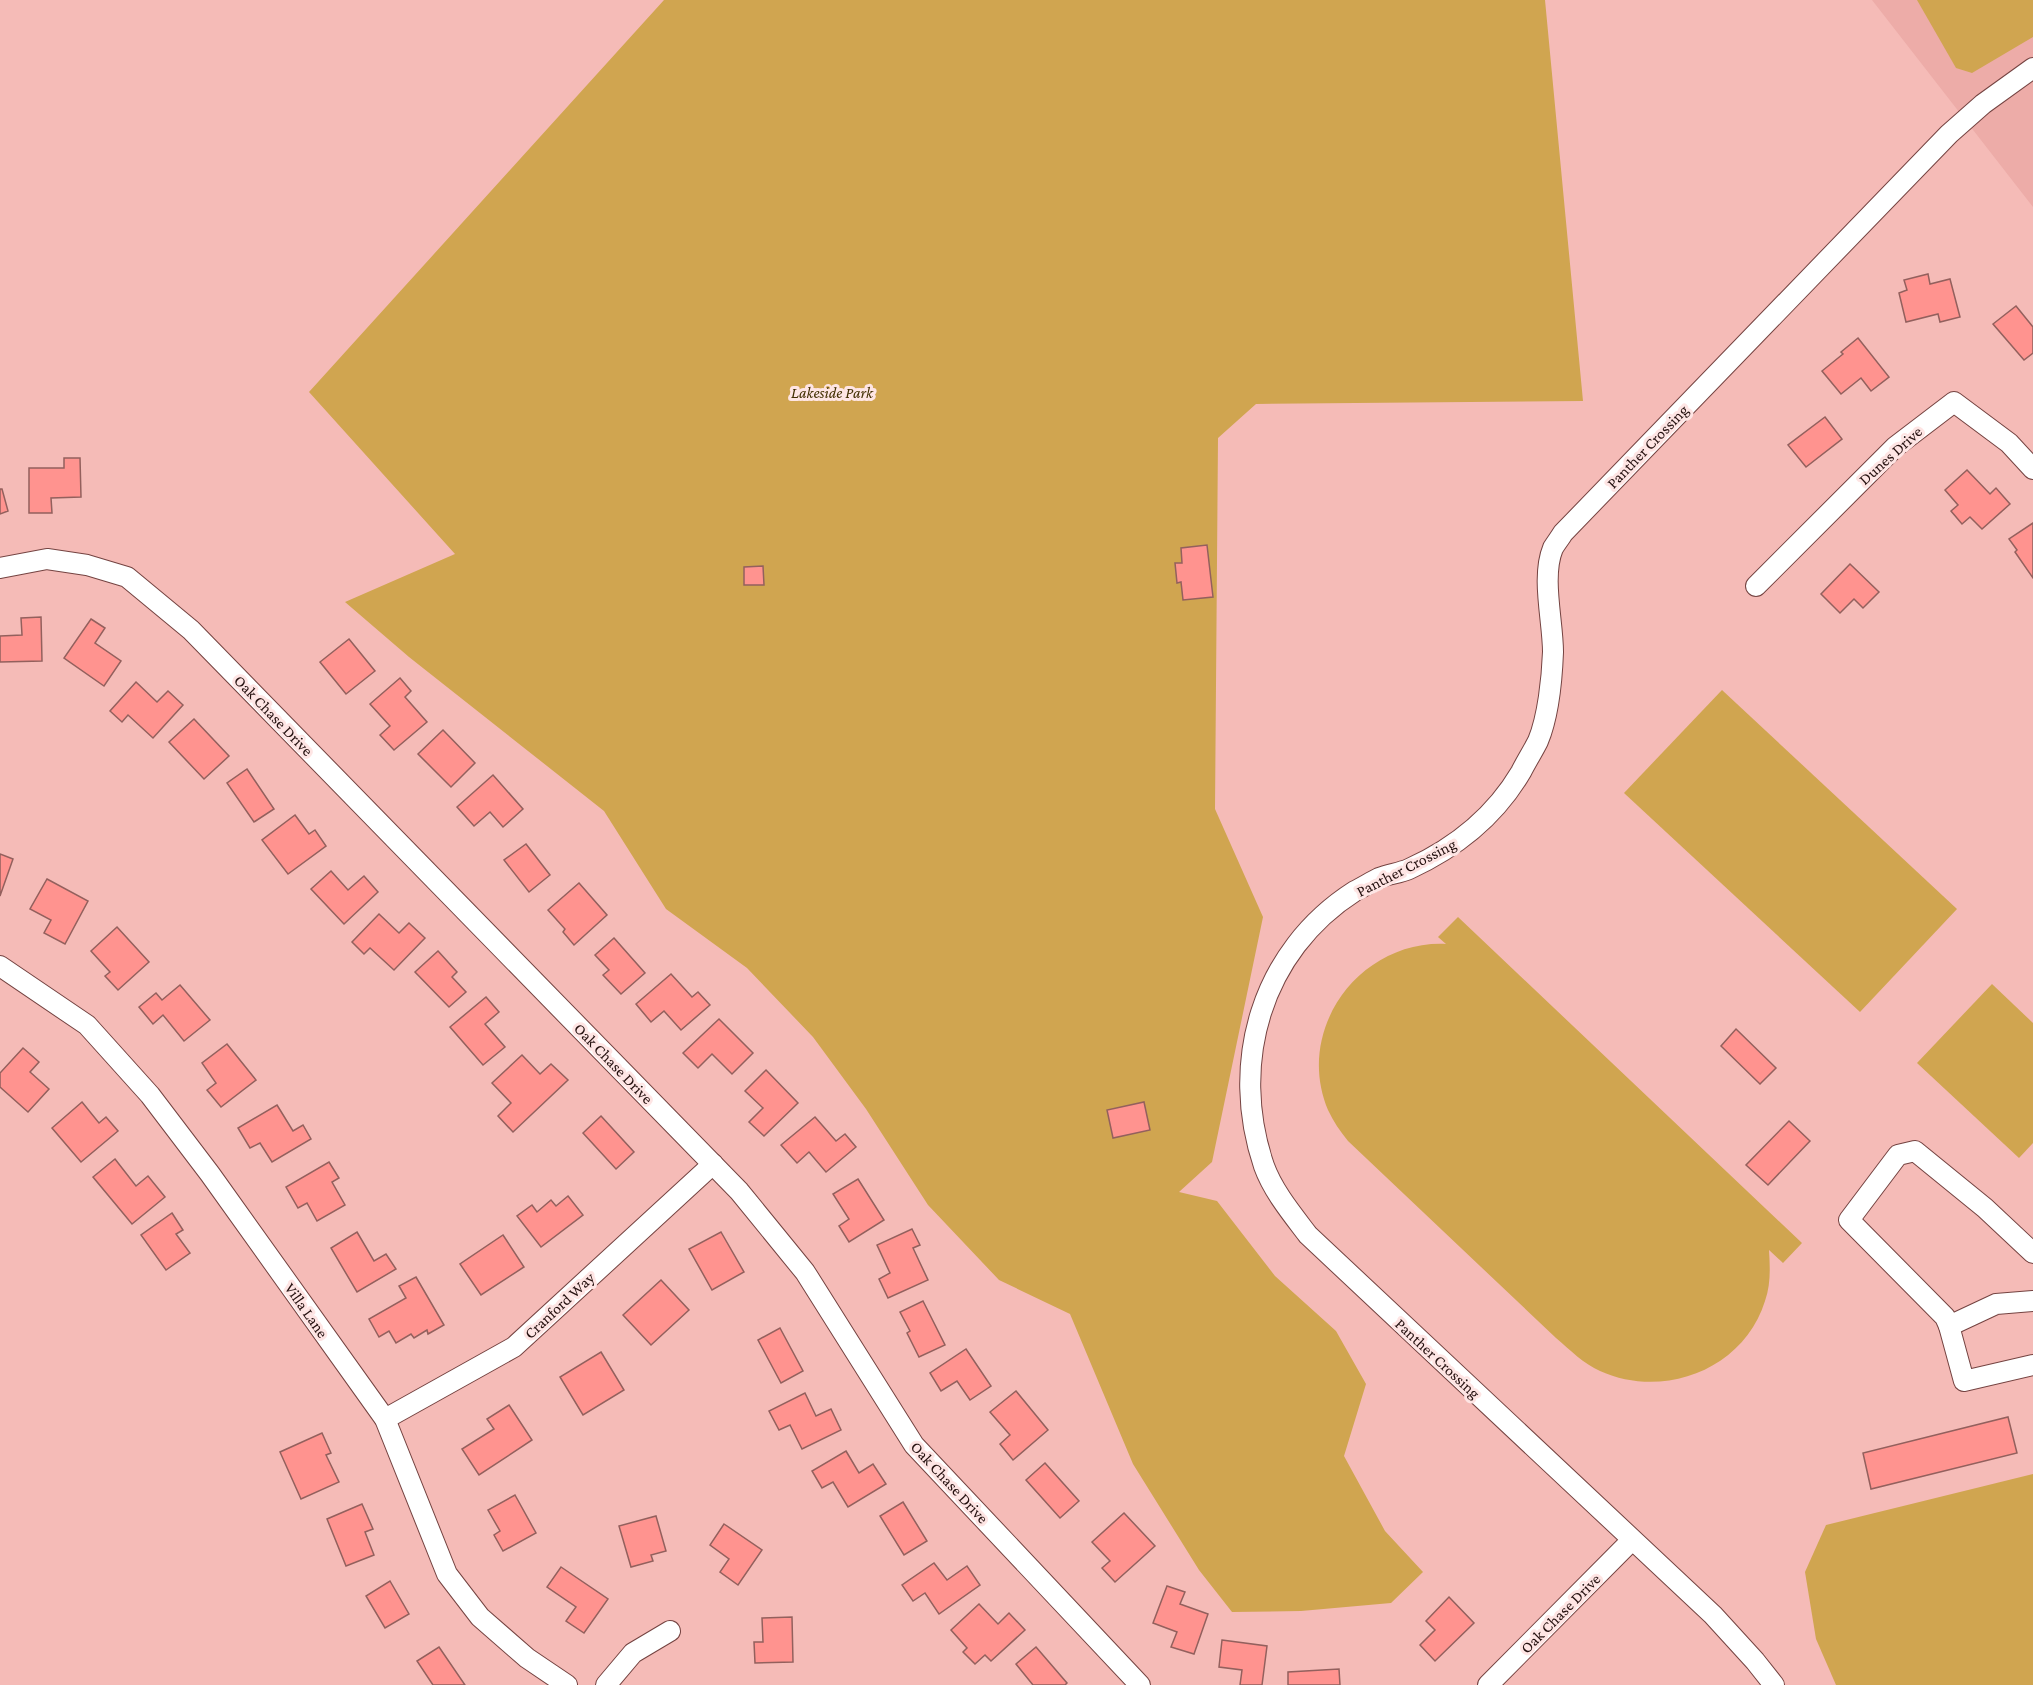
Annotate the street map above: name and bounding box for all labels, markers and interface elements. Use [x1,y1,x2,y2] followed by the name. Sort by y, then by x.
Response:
[791,384,874,401] park label: Lakeside Park
[1603,401,1692,492] street label: Panther Crossing
[1855,423,1925,488] street label: Dunes Drive
[231,672,316,759] street label: Oak Chase Drive
[1354,835,1459,901] street label: Panther Crossing
[571,1020,656,1107] street label: Oak Chase Drive
[521,1268,599,1343] street label: Cranford Way
[282,1280,332,1341] street label: Villa Lane
[1391,1315,1484,1403] street label: Panther Crossing
[908,1438,992,1527] street label: Oak Chase Drive
[1517,1570,1604,1657] street label: Oak Chase Drive

